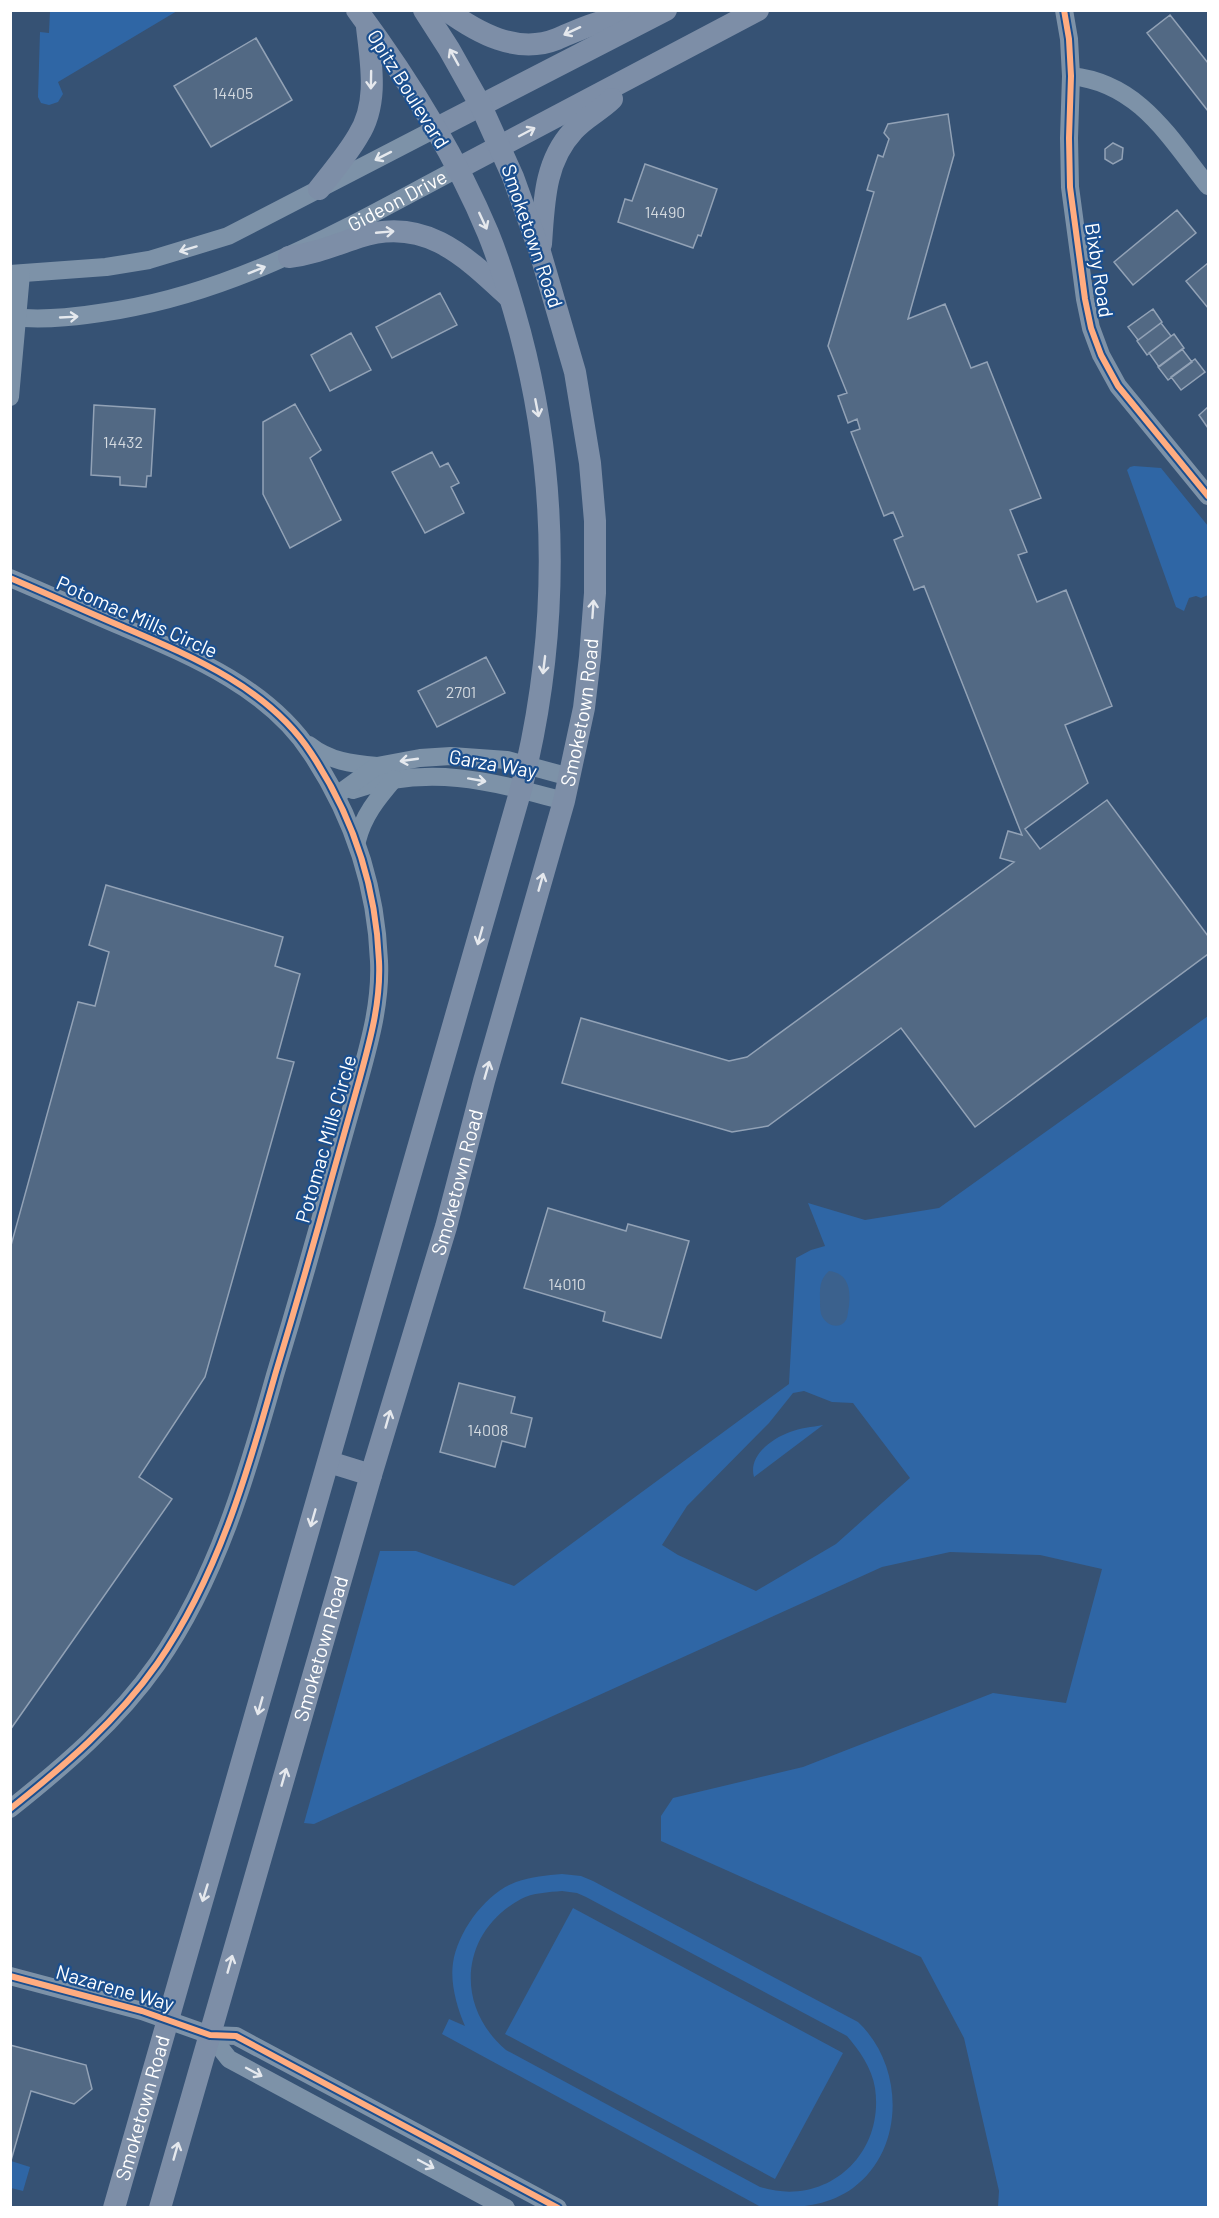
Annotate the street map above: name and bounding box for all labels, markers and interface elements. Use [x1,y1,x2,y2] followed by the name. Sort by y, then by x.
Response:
[363,25,455,152] street label: Opitz Boulevard
[564,26,582,38] one-way arrow
[447,49,459,66] one-way arrow
[365,70,377,90] one-way arrow
[213,83,253,102] house number: 14405
[518,126,535,138] one-way arrow
[375,150,392,162] one-way arrow
[497,161,569,311] street label: Smoketown Road
[343,164,451,236] street label: Gideon Drive
[645,202,685,221] house number: 14490
[477,212,489,230] one-way arrow
[1081,221,1119,319] street label: Bixby Road
[375,226,395,237] one-way arrow
[179,244,198,255] one-way arrow
[248,264,266,275] one-way arrow
[58,311,78,322] one-way arrow
[532,398,543,417] one-way arrow
[103,432,143,451] house number: 14432
[53,570,222,662] street label: Potomac Mills Circle
[588,600,599,620] one-way arrow
[554,637,602,789] street label: Smoketown Road
[538,655,549,674] one-way arrow
[446,682,476,701] house number: 2701
[447,743,539,783] street label: Garza Way
[400,754,420,765] one-way arrow
[466,775,486,786] one-way arrow
[536,873,547,892] one-way arrow
[473,926,485,945] one-way arrow
[290,1052,361,1225] street label: Potomac Mills Circle
[482,1061,493,1080] one-way arrow
[425,1106,487,1258] street label: Smoketown Road
[548,1274,586,1293] house number: 14010
[383,1410,394,1429] one-way arrow
[468,1420,508,1439] house number: 14008
[306,1508,318,1527] one-way arrow
[288,1573,352,1724] street label: Smoketown Road
[253,1696,265,1715] one-way arrow
[279,1767,290,1786] one-way arrow
[199,1883,210,1902] one-way arrow
[225,1955,236,1974] one-way arrow
[53,1959,177,2015] street label: Nazarene Way
[109,2032,174,2183] street label: Smoketown Road
[244,2067,262,2078] one-way arrow
[171,2142,183,2161] one-way arrow
[416,2159,434,2170] one-way arrow

